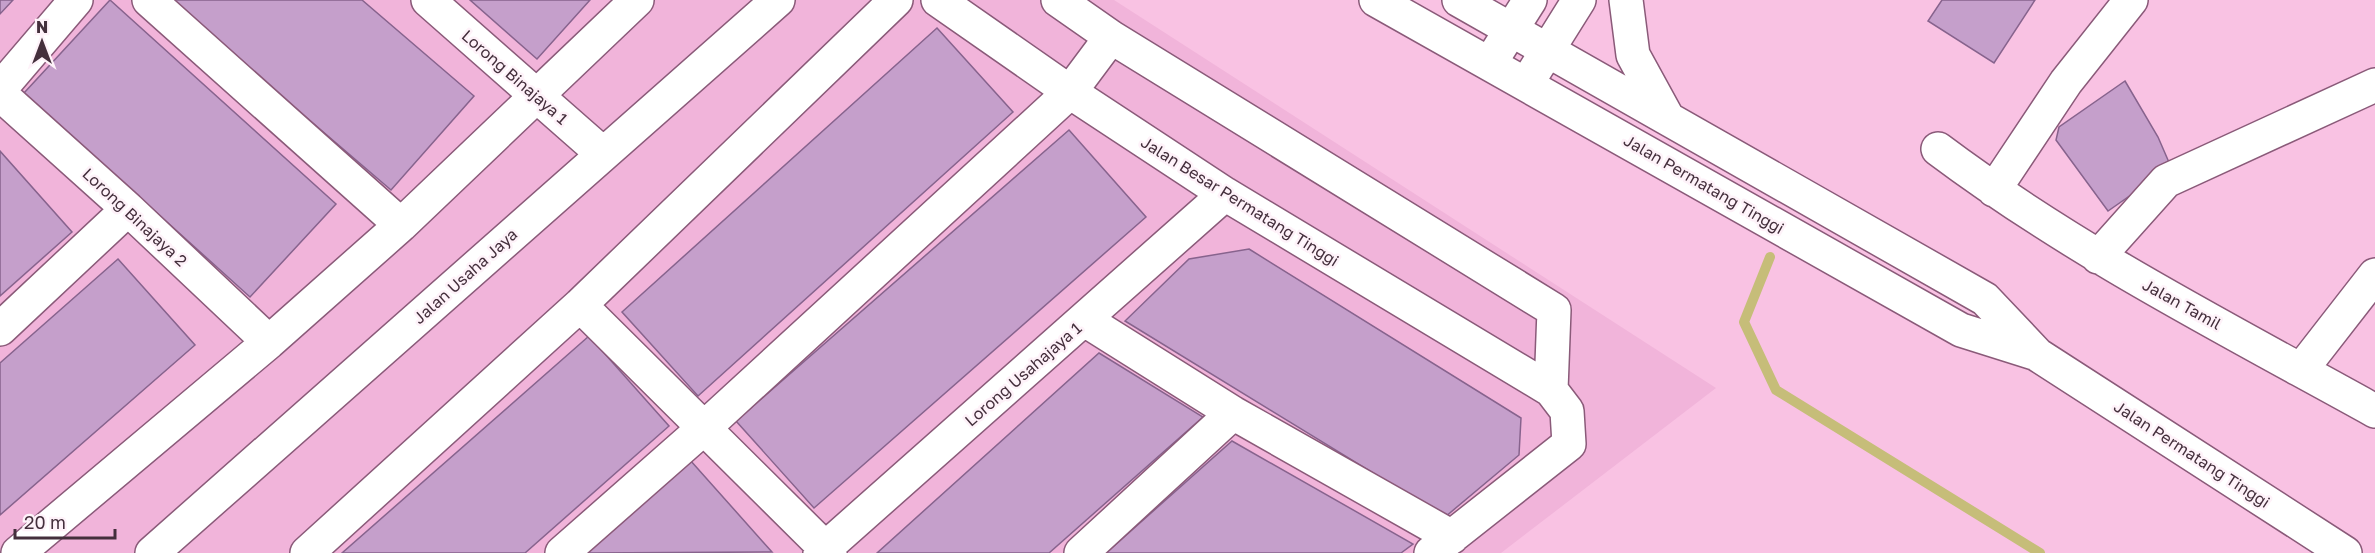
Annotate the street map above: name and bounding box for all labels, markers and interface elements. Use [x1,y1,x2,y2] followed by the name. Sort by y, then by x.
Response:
[12,12,72,72] north arrow
[36,17,48,37] text: N
[458,25,572,129] street label: Lorong Binajaya 1
[1620,130,1788,238] street label: Jalan Permatang Tinggi
[1137,132,1343,270] street label: Jalan Besar Permatang Tinggi
[79,163,191,271] street label: Lorong Binajaya 2
[409,224,521,328] street label: Jalan Usaha Jaya
[2139,274,2225,334] street label: Jalan Tamil
[960,318,1086,430] street label: Lorong Usahajaya 1
[2110,396,2274,512] street label: Jalan Permatang Tinggi
[15,502,116,540] scale bar
[24,511,66,533] text: 20 m

